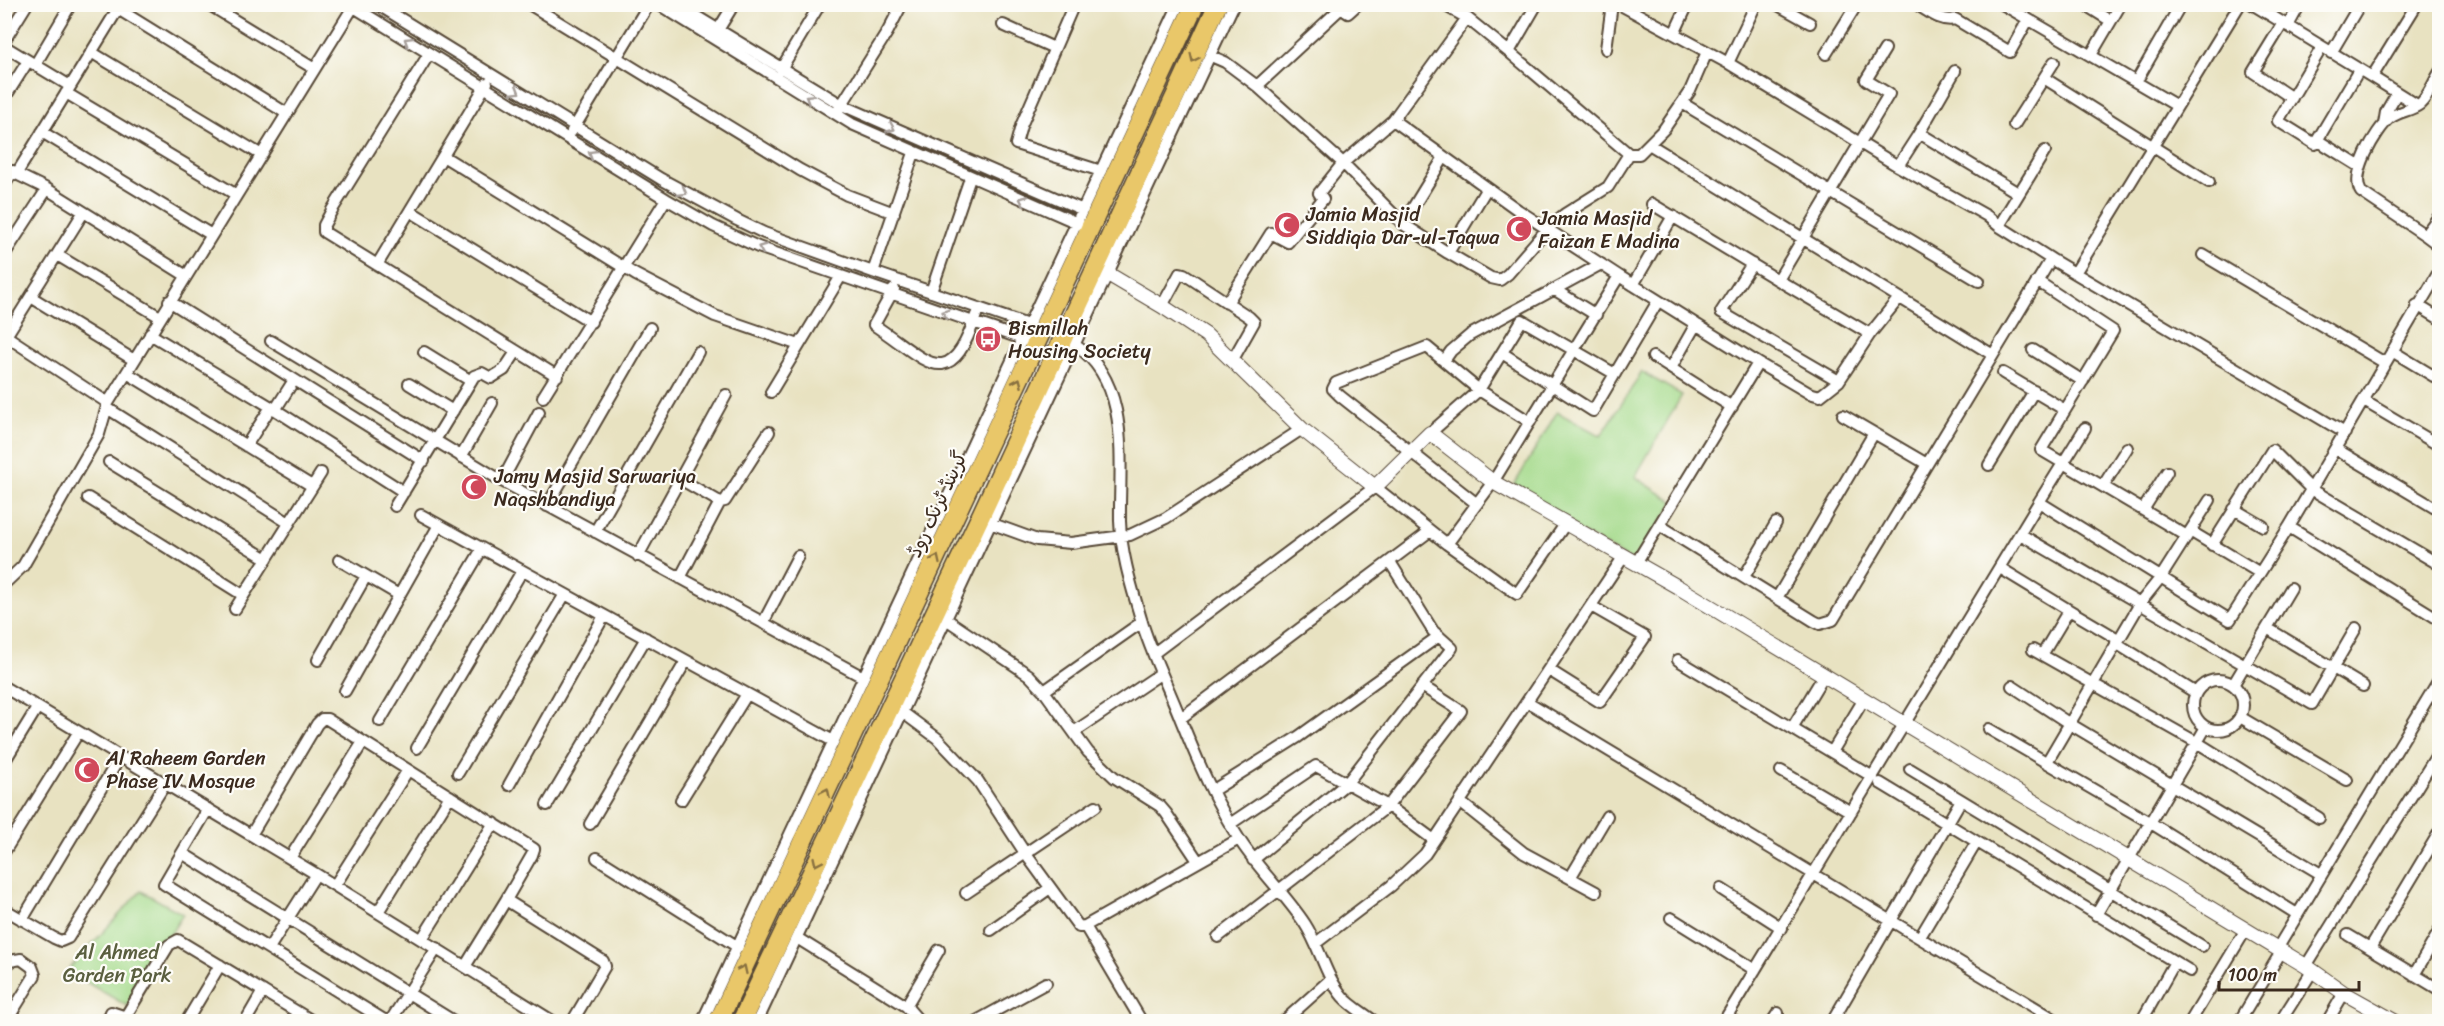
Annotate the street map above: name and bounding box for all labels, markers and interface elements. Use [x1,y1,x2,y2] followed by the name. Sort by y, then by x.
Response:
[404,36,414,48] one-way arrow
[1189,51,1201,62] one-way arrow
[510,83,520,95] one-way arrow
[805,93,815,105] one-way arrow
[884,120,895,132] one-way arrow
[588,149,598,161] one-way arrow
[677,184,687,196] one-way arrow
[1018,195,1029,207] one-way arrow
[1305,197,1500,255] place label: Jamia Masjid Siddiqia Dar-ul-Taqwa
[1537,201,1680,259] place label: Jamia Masjid Faizan E Madina
[1272,210,1302,240] mosque icon: Jamia Masjid Siddiqia Dar-ul-Taqwa
[1504,214,1534,244] mosque icon: Jamia Masjid Faizan E Madina
[757,243,768,255] one-way arrow
[941,307,952,320] one-way arrow
[1008,311,1151,369] place label: Bismillah Housing Society
[973,324,1003,354] bus stop icon: Bismillah Housing Society
[1011,377,1023,388] one-way arrow
[897,445,978,564] street label: گرینڈ ٹرنک روڈ
[493,459,696,517] place label: Jamy Masjid Sarwariya Naqshbandiya
[459,472,489,502] mosque icon: Jamy Masjid Sarwariya Naqshbandiya
[929,554,941,565] one-way arrow
[105,741,266,799] place label: Al Raheem Garden Phase IV Mosque
[72,755,102,785] mosque icon: Al Raheem Garden Phase IV Mosque
[819,788,831,799] one-way arrow
[813,855,825,866] one-way arrow
[63,935,172,993] park label: Al Ahmed Garden Park
[2219,954,2358,992] scale bar
[2228,959,2277,991] text: 100 m
[735,964,747,975] one-way arrow

